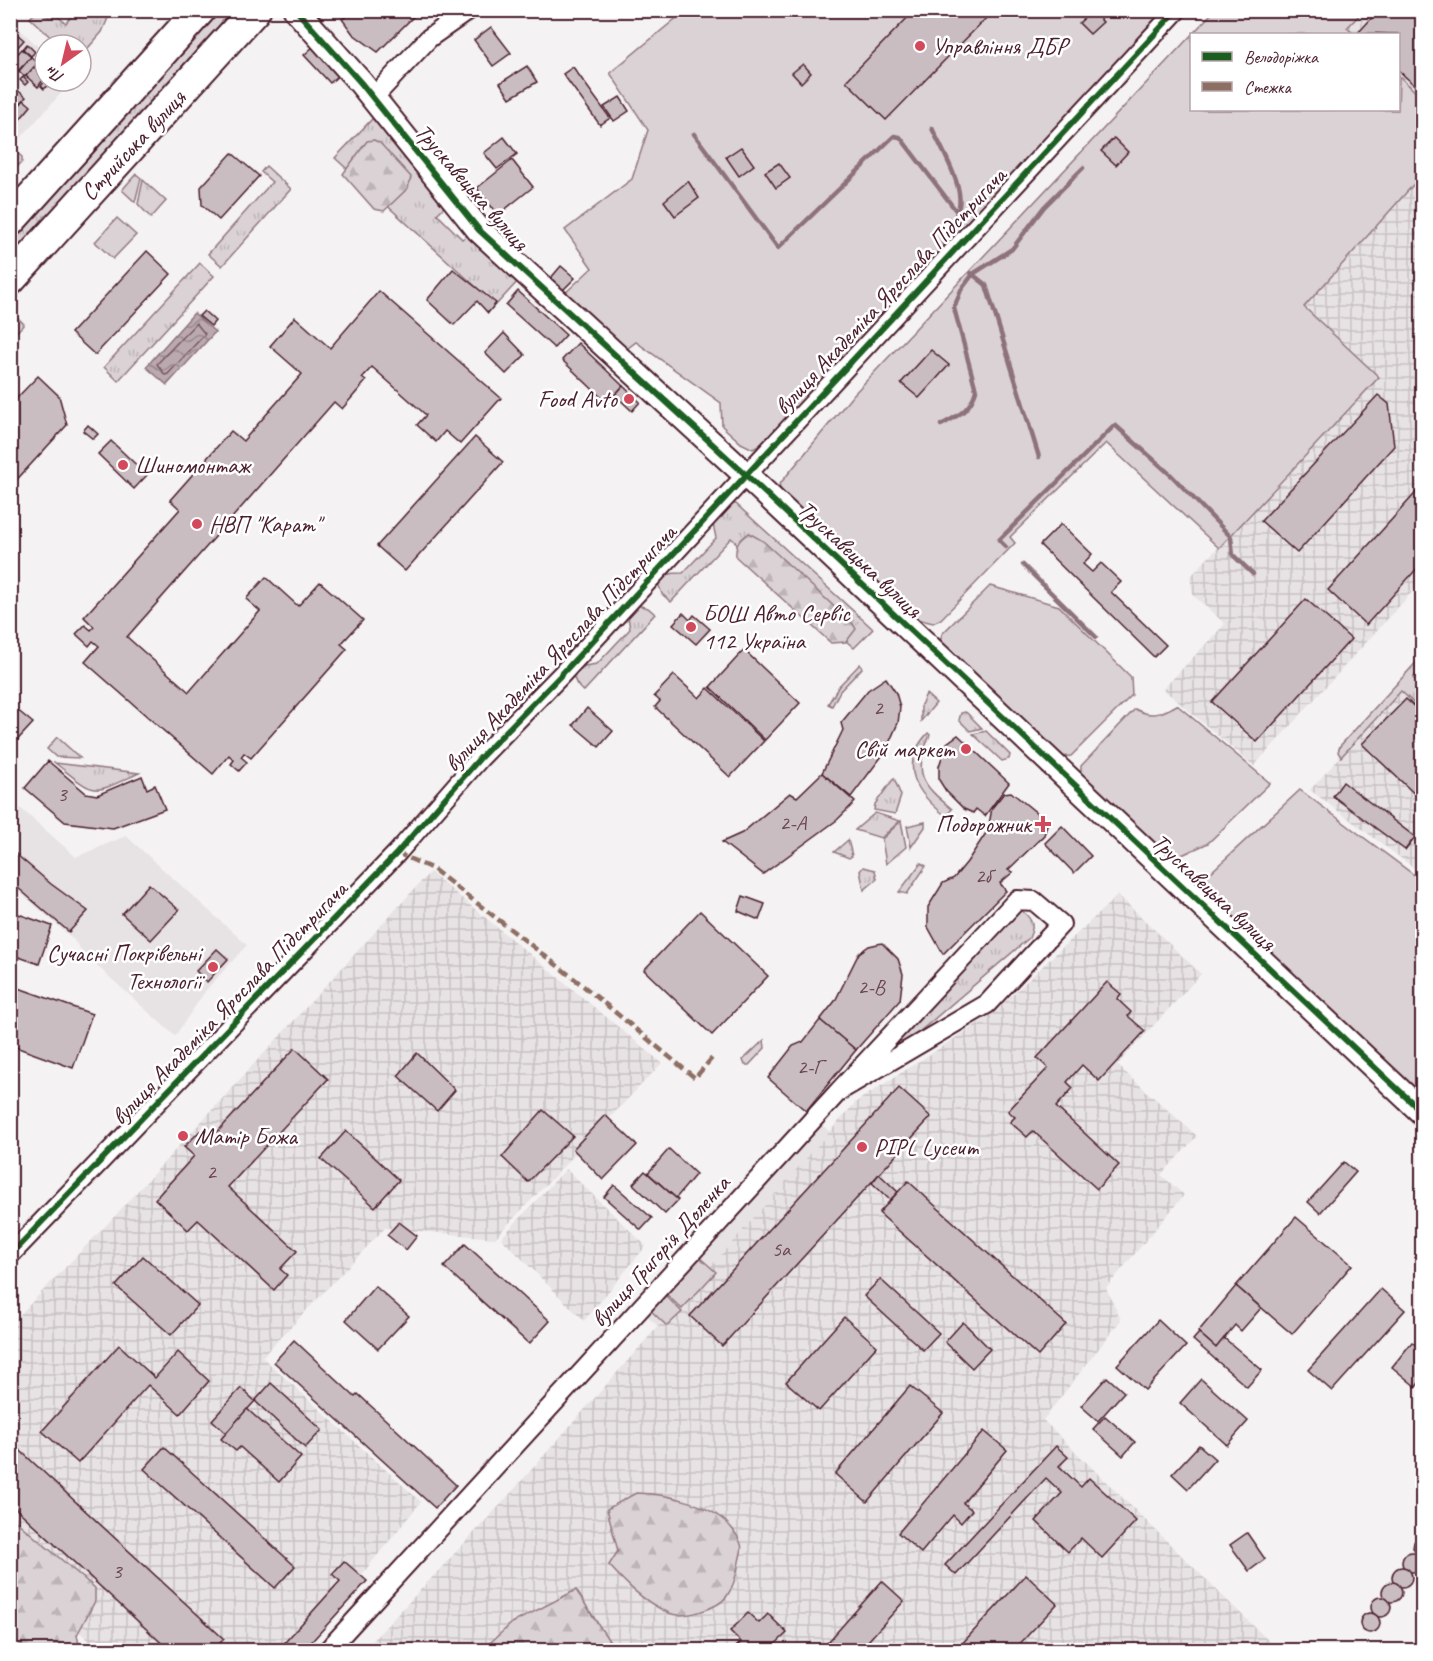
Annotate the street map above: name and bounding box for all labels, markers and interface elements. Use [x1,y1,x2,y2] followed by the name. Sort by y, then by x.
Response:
[932,31,1071,61] place label: Управління ДБР
[33,33,93,93] north arrow
[1190,33,1400,111] legend
[913,39,927,53] marker: Управління ДБР
[1244,46,1319,68] text: Велодоріжка
[42,61,68,88] text: Пн
[1244,76,1292,98] text: Стежка
[74,82,193,207] street label: Стрийська вулиця
[408,117,536,258] street label: Трускавецька вулиця
[767,159,1014,421] street label: вулиця Академіка Ярослава Підстригача
[538,384,619,414] place label: Food Avto
[622,392,636,406] marker: Food Avto
[135,450,252,480] place label: Шиномонтаж
[116,458,130,472] marker: Шиномонтаж
[792,494,929,625] street label: Трускавецька вулиця
[209,509,326,539] place label: НВП "Карат"
[437,516,684,778] street label: вулиця Академіка Ярослава Підстригача
[190,517,204,531] marker: НВП "Карат"
[703,598,851,656] place label: БОШ Авто Сервіс 112 Україна
[684,620,698,634] marker: БОШ Авто Сервіс 112 Україна
[873,695,884,721] house number: 2
[854,734,956,764] place label: Свiй маркет
[959,742,973,756] marker: Свiй маркет
[57,781,68,807] house number: 3
[936,809,1033,839] place label: Подорожник
[780,810,808,836] house number: 2-А
[1036,817,1050,831] marker: Подорожник
[1146,827,1283,958] street label: Трускавецька вулиця
[975,863,996,889] house number: 2б
[104,873,355,1131] street label: вулиця Академіка Ярослава Підстригача
[47,938,206,996] place label: Сучасні Покрівельні Технології
[206,960,220,974] marker: Сучасні Покрівельні Технології
[857,974,887,1000] house number: 2-В
[797,1054,827,1080] house number: 2-Г
[195,1121,298,1151] place label: Матір Божа
[176,1129,190,1143] marker: Матір Божа
[874,1132,979,1162] place label: PIPL Lyceum
[855,1140,869,1154] marker: PIPL Lyceum
[206,1159,217,1185] house number: 2
[584,1168,737,1333] street label: вулиця Григорія Доленка
[772,1236,792,1262] house number: 5а
[112,1558,123,1584] house number: 3

